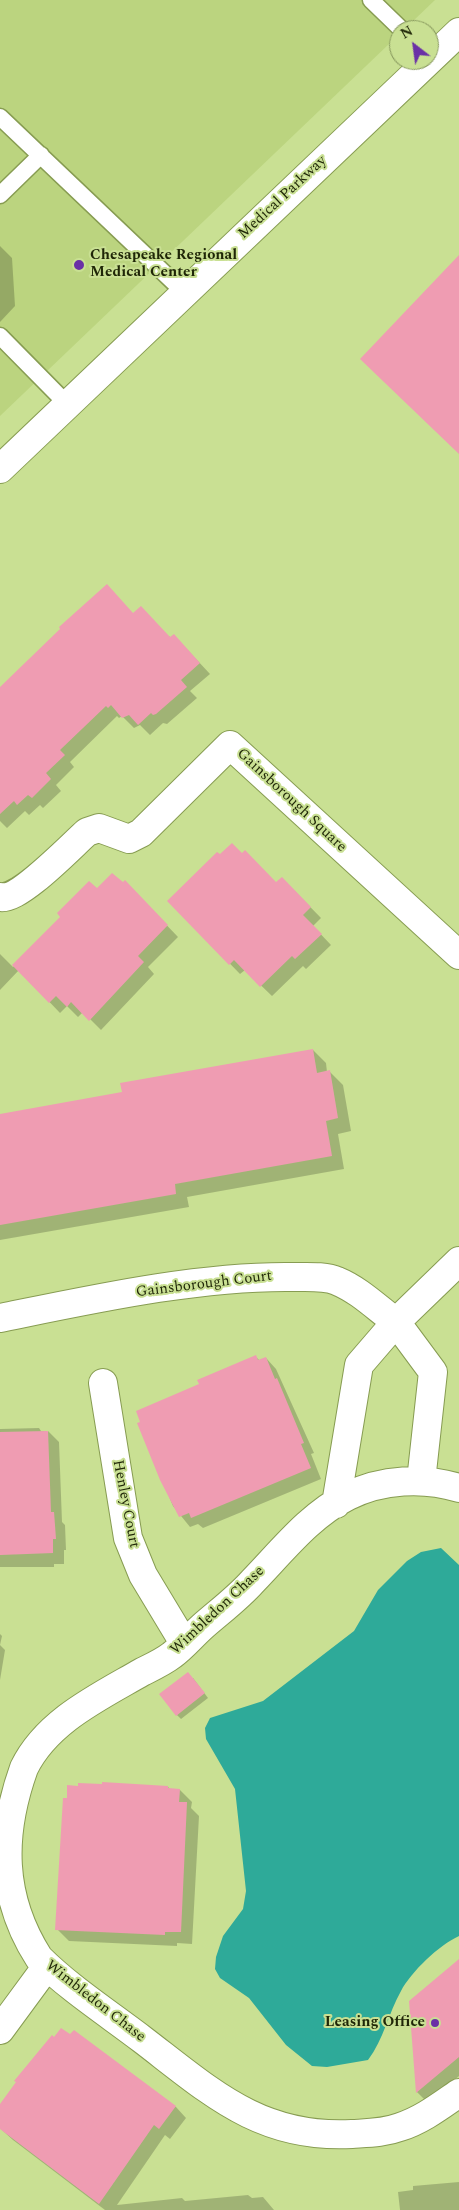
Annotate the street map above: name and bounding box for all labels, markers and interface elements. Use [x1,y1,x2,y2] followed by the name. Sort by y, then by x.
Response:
[389,20,439,70] north arrow
[397,20,417,44] text: N
[235,153,331,243] street label: Medical Parkway
[90,247,237,282] place label: Chesapeake Regional Medical Center
[72,258,86,272] marker: Chesapeake Regional Medical Center
[232,745,350,857] street label: Gainsborough Square
[135,1268,273,1302] street label: Gainsborough Court
[108,1458,142,1550] street label: Henley Court
[167,1563,269,1659] street label: Wimbledon Chase
[42,1957,148,2047] street label: Wimbledon Chase
[325,2014,425,2032] place label: Leasing Office
[429,2017,441,2029] marker: Leasing Office

